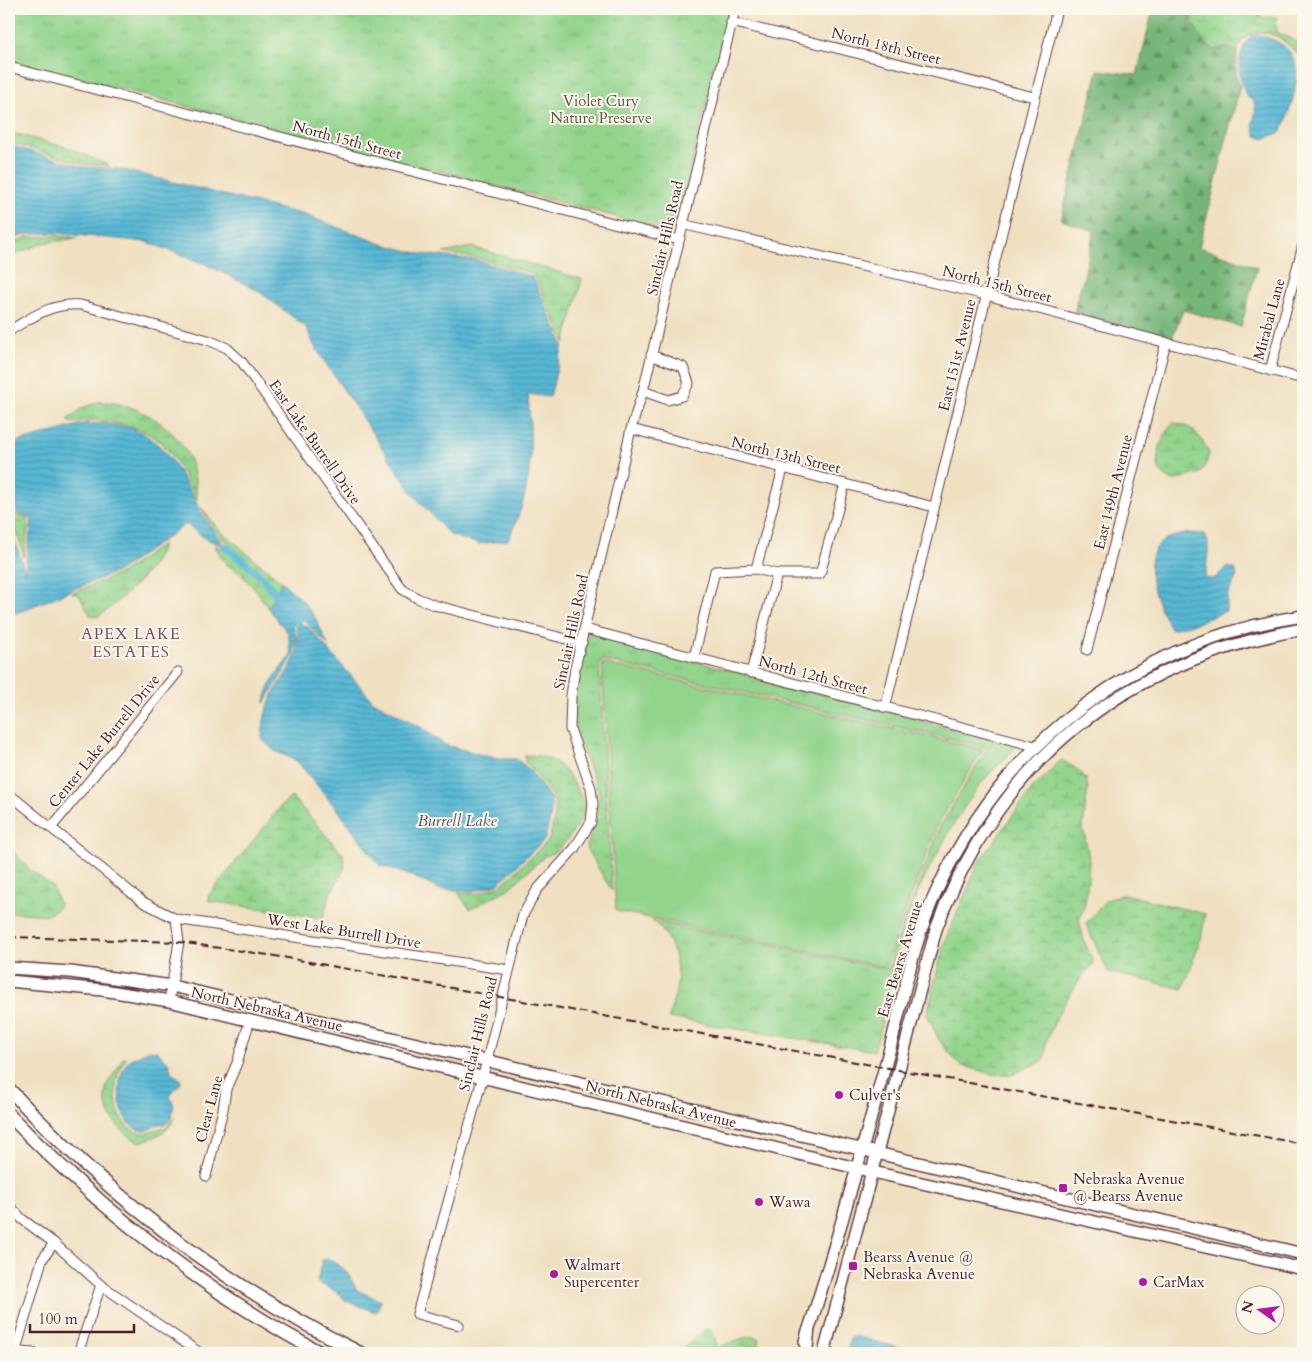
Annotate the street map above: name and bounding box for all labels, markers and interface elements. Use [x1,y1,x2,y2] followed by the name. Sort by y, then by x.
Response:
[829,23,943,69] street label: North 18th Street
[550,91,652,128] park label: Violet Cury Nature Preserve
[290,116,404,164] street label: North 15th Street
[642,178,688,298] street label: Sinclair Hills Road
[940,261,1054,307] street label: North 15th Street
[1249,276,1290,362] street label: Mirabal Lane
[933,297,981,413] street label: East 151st Avenue
[264,376,366,509] street label: East Lake Burrell Drive
[729,432,843,478] street label: North 13th Street
[1089,432,1137,552] street label: East 149th Avenue
[549,572,593,692] street label: Sinclair Hills Road
[81,623,181,663] district label: APEX LAKE ESTATES
[756,651,870,699] street label: North 12th Street
[44,670,164,812] street label: Center Lake Burrell Drive
[417,810,497,832] water label: Burrell Lake
[873,898,927,1020] street label: East Bearss Avenue
[265,909,423,953] street label: West Lake Burrell Drive
[454,975,502,1093] street label: Sinclair Hills Road
[189,982,345,1036] street label: North Nebraska Avenue
[190,1073,228,1145] street label: Clear Lane
[583,1076,739,1133] street label: North Nebraska Avenue
[849,1085,901,1105] place label: Culver's
[833,1089,845,1101] marker: Culver's
[1073,1169,1185,1206] place label: Nebraska Avenue @ Bearss Avenue
[1057,1182,1069,1194] marker: Nebraska Avenue @ Bearss Avenue
[768,1192,811,1212] place label: Wawa
[753,1196,765,1208] marker: Wawa
[863,1247,975,1284] place label: Bearss Avenue @ Nebraska Avenue
[563,1255,640,1292] place label: Walmart Supercenter
[847,1260,859,1272] marker: Bearss Avenue @ Nebraska Avenue
[548,1268,560,1280] marker: Walmart Supercenter
[1153,1272,1205,1292] place label: CarMax
[1137,1276,1149,1288] marker: CarMax
[1234,1284,1284,1334] north arrow
[1237,1299,1259,1315] text: N
[30,1302,134,1334] scale bar
[38,1309,78,1329] text: 100 m

